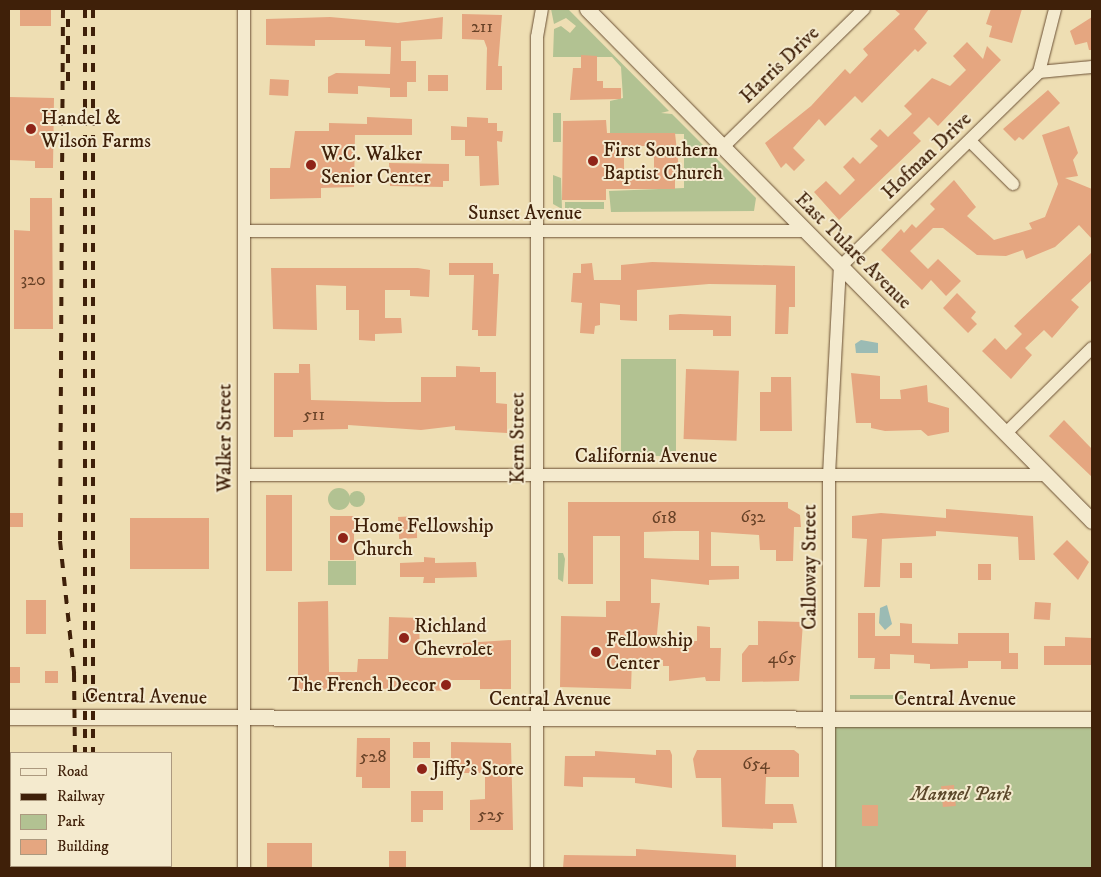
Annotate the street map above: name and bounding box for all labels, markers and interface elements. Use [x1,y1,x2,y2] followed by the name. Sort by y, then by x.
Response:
[471,16,493,38] house number: 211
[735,21,825,109] street label: Harris Drive
[41,106,151,153] place label: Handel & Wilson Farms
[877,107,977,205] street label: Hofman Drive
[25,123,37,135] marker: Handel & Wilson Farms
[603,138,723,185] place label: First Southern Baptist Church
[321,142,431,189] place label: W.C. Walker Senior Center
[587,155,599,167] marker: First Southern Baptist Church
[305,159,317,171] marker: W.C. Walker Senior Center
[790,188,916,314] street label: East Tulare Avenue
[468,201,582,225] street label: Sunset Avenue
[20,269,46,291] house number: 320
[213,384,237,492] street label: Walker Street
[506,392,530,484] street label: Kern Street
[303,404,325,426] house number: 511
[575,444,717,468] street label: California Avenue
[798,504,822,630] street label: Calloway Street
[741,506,765,528] house number: 632
[652,507,676,529] house number: 618
[353,514,494,561] place label: Home Fellowship Church
[337,532,349,544] marker: Home Fellowship Church
[414,614,493,661] place label: Richland Chevrolet
[606,628,693,675] place label: Fellowship Center
[398,632,410,644] marker: Richland Chevrolet
[590,646,602,658] marker: Fellowship Center
[768,647,796,669] house number: 465
[288,673,436,697] place label: The French Decor
[440,679,452,691] marker: The French Decor
[85,684,207,710] street label: Central Avenue
[489,687,611,711] street label: Central Avenue
[894,687,1016,711] street label: Central Avenue
[360,746,386,768] house number: 528
[10,752,172,867] legend
[742,753,770,775] house number: 654
[432,757,524,781] place label: Jiffy's Store
[57,762,88,781] text: Road
[416,763,428,775] marker: Jiffy's Store
[911,782,1011,806] park label: Mannel Park
[57,787,105,806] text: Railway
[478,804,504,826] house number: 525
[57,812,85,831] text: Park
[57,837,109,856] text: Building

